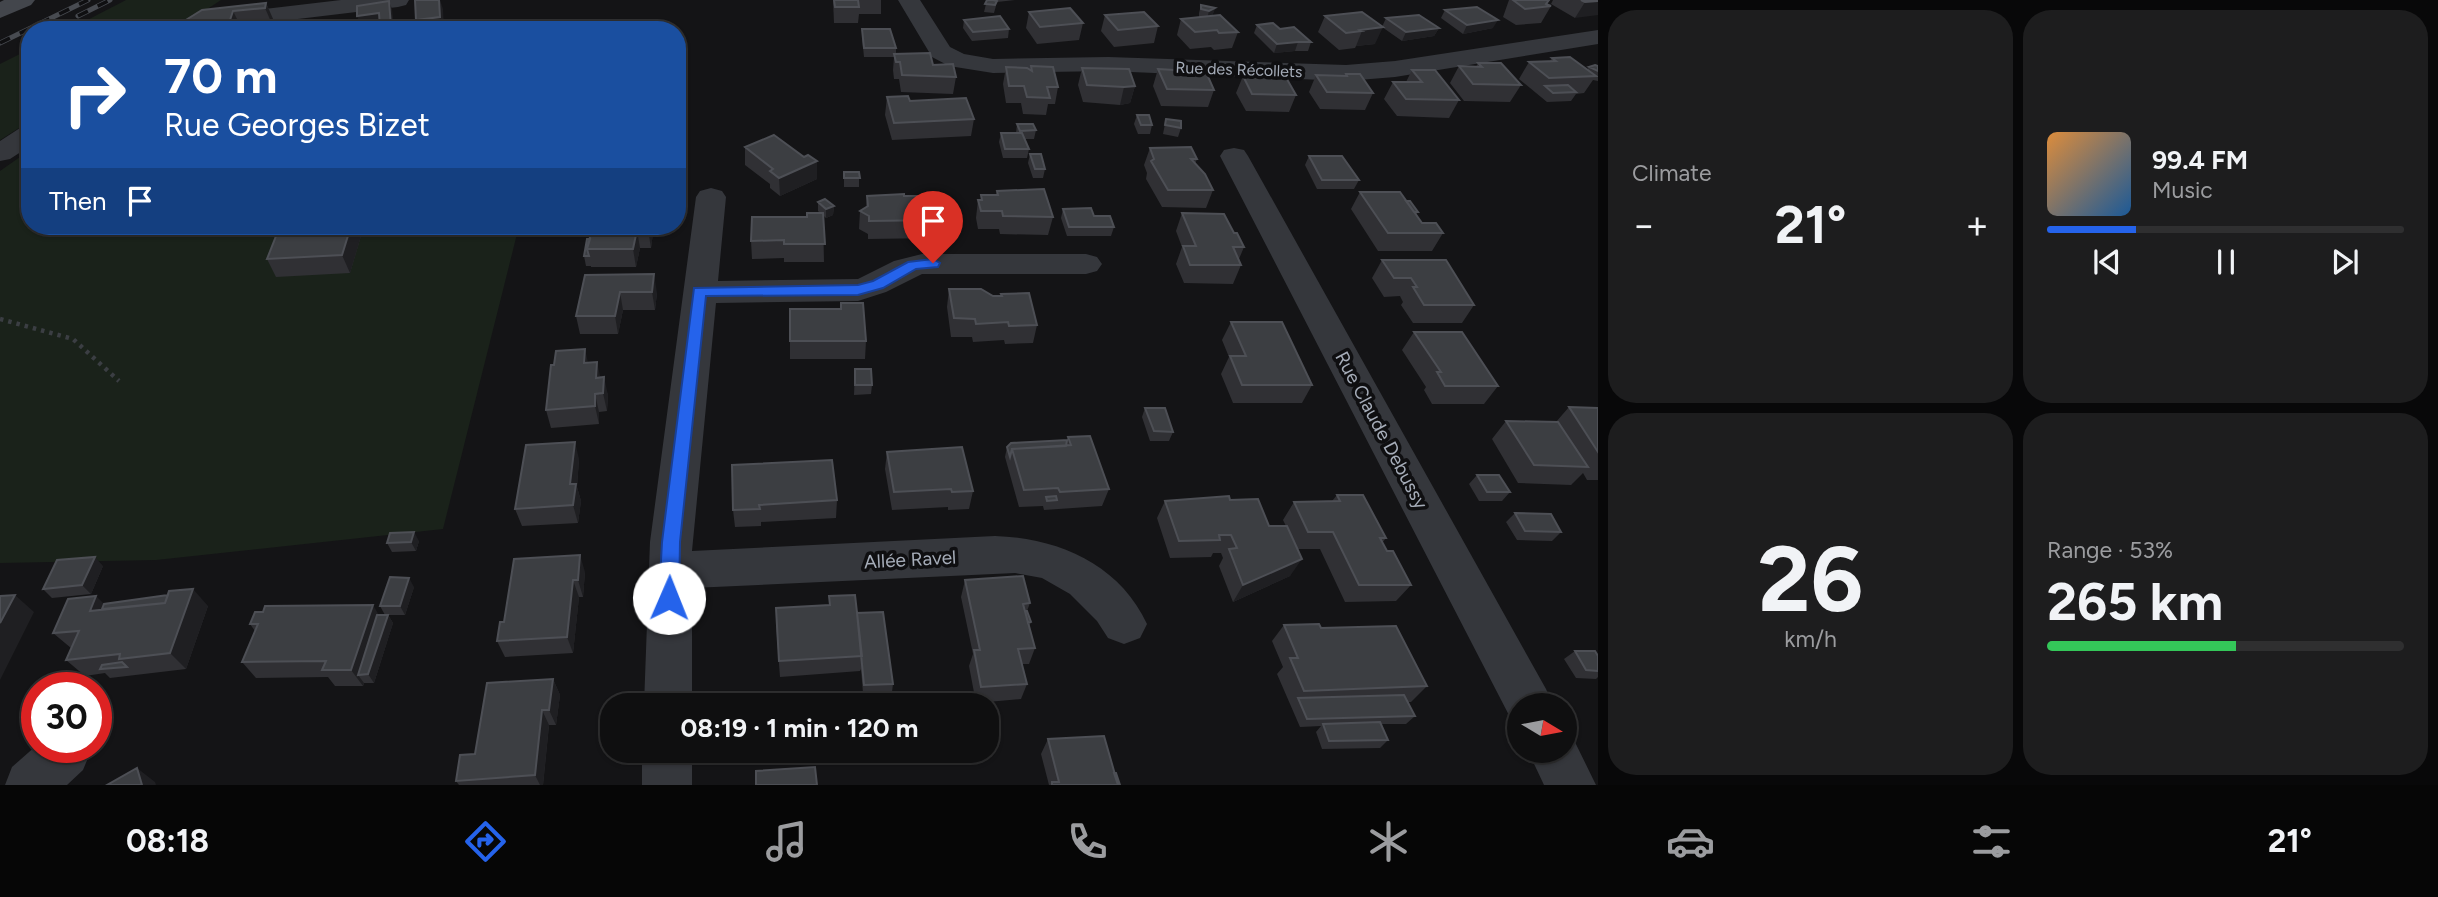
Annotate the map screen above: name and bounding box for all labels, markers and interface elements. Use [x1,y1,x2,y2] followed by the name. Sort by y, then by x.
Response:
[164,46,277,105] text: 70 m
[49,49,140,140] icon: right
[1175,58,1303,81] street label: Rue des Récollets
[164,106,430,144] text: Rue Georges Bizet
[2152,144,2248,176] text: 99.4 FM
[1632,159,1711,187] text: Climate
[2152,176,2213,204] text: Music
[121,182,159,220] icon: arrive
[49,185,107,217] text: Then
[903,191,963,263] pin
[1775,194,1846,256] text: 21°
[914,202,952,240] icon: arrive
[1632,202,1656,248] text: −
[1965,202,1989,248] text: +
[2088,243,2126,281] icon: previous
[2207,243,2245,281] icon: pause
[2326,243,2364,281] icon: next
[1330,348,1433,513] street label: Rue Claude Debussy
[1758,525,1863,634] text: 26
[2047,536,2173,564] text: Range · 53%
[863,546,957,573] street label: Allée Ravel
[632,561,706,635] position arrow
[2047,571,2223,633] text: 265 km
[1784,625,1837,653] text: km/h
[21,672,112,763] speed limit sign: 30
[1507,693,1577,763] north arrow
[1507,693,1577,763] map controls
[680,712,919,744] text: 08:19 · 1 min · 120 m
[461,817,510,866] icon: directions
[762,817,811,866] icon: music
[1063,817,1112,866] icon: phone
[1364,817,1413,866] icon: climate
[1666,817,1715,866] icon: car
[1967,817,2016,866] icon: filters
[126,822,209,860] text: 08:18
[2268,822,2312,860] text: 21°

